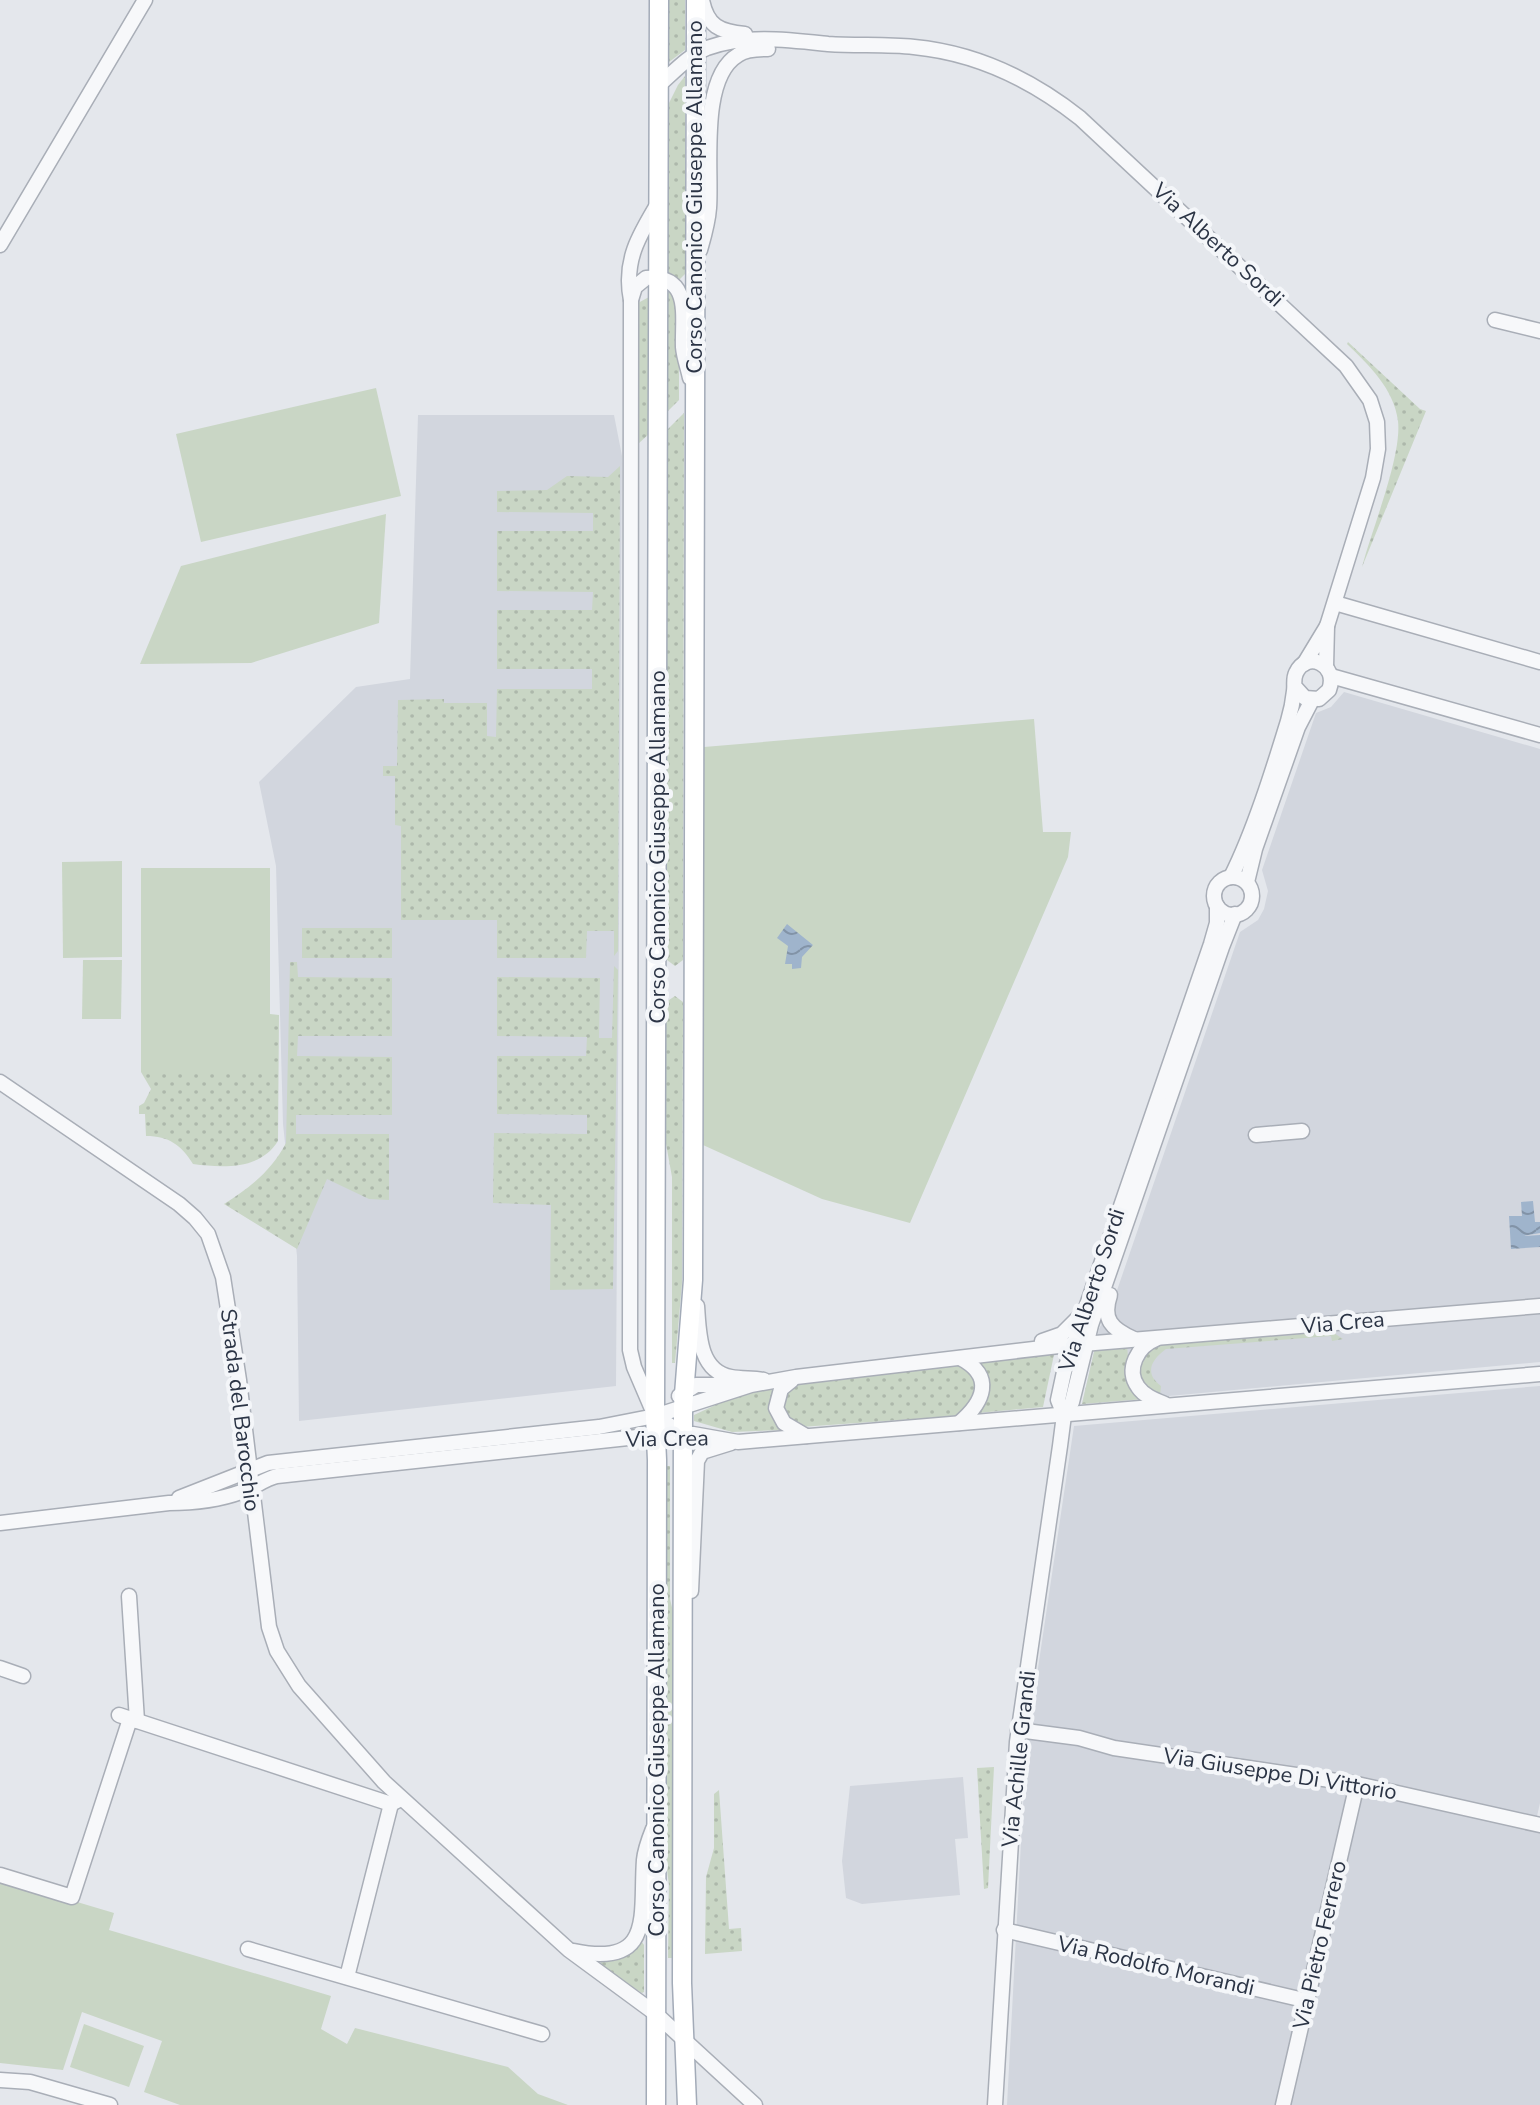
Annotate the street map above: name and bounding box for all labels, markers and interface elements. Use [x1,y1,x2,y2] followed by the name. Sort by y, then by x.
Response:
[680,20,710,374] street label: Corso Canonico Giuseppe Allamano
[1145,175,1290,314] street label: Via Alberto Sordi
[643,670,673,1024] street label: Corso Canonico Giuseppe Allamano
[1051,1205,1133,1376] street label: Via Alberto Sordi
[1299,1304,1386,1342] street label: Via Crea
[213,1307,267,1513] street label: Strada del Barocchio
[624,1423,709,1455] street label: Via Crea
[642,1583,672,1937] street label: Corso Canonico Giuseppe Allamano
[995,1669,1043,1850] street label: Via Achille Grandi
[1160,1741,1399,1807] street label: Via Giuseppe Di Vittorio
[1286,1858,1354,2033] street label: Via Pietro Ferrero
[1053,1928,1258,2003] street label: Via Rodolfo Morandi

